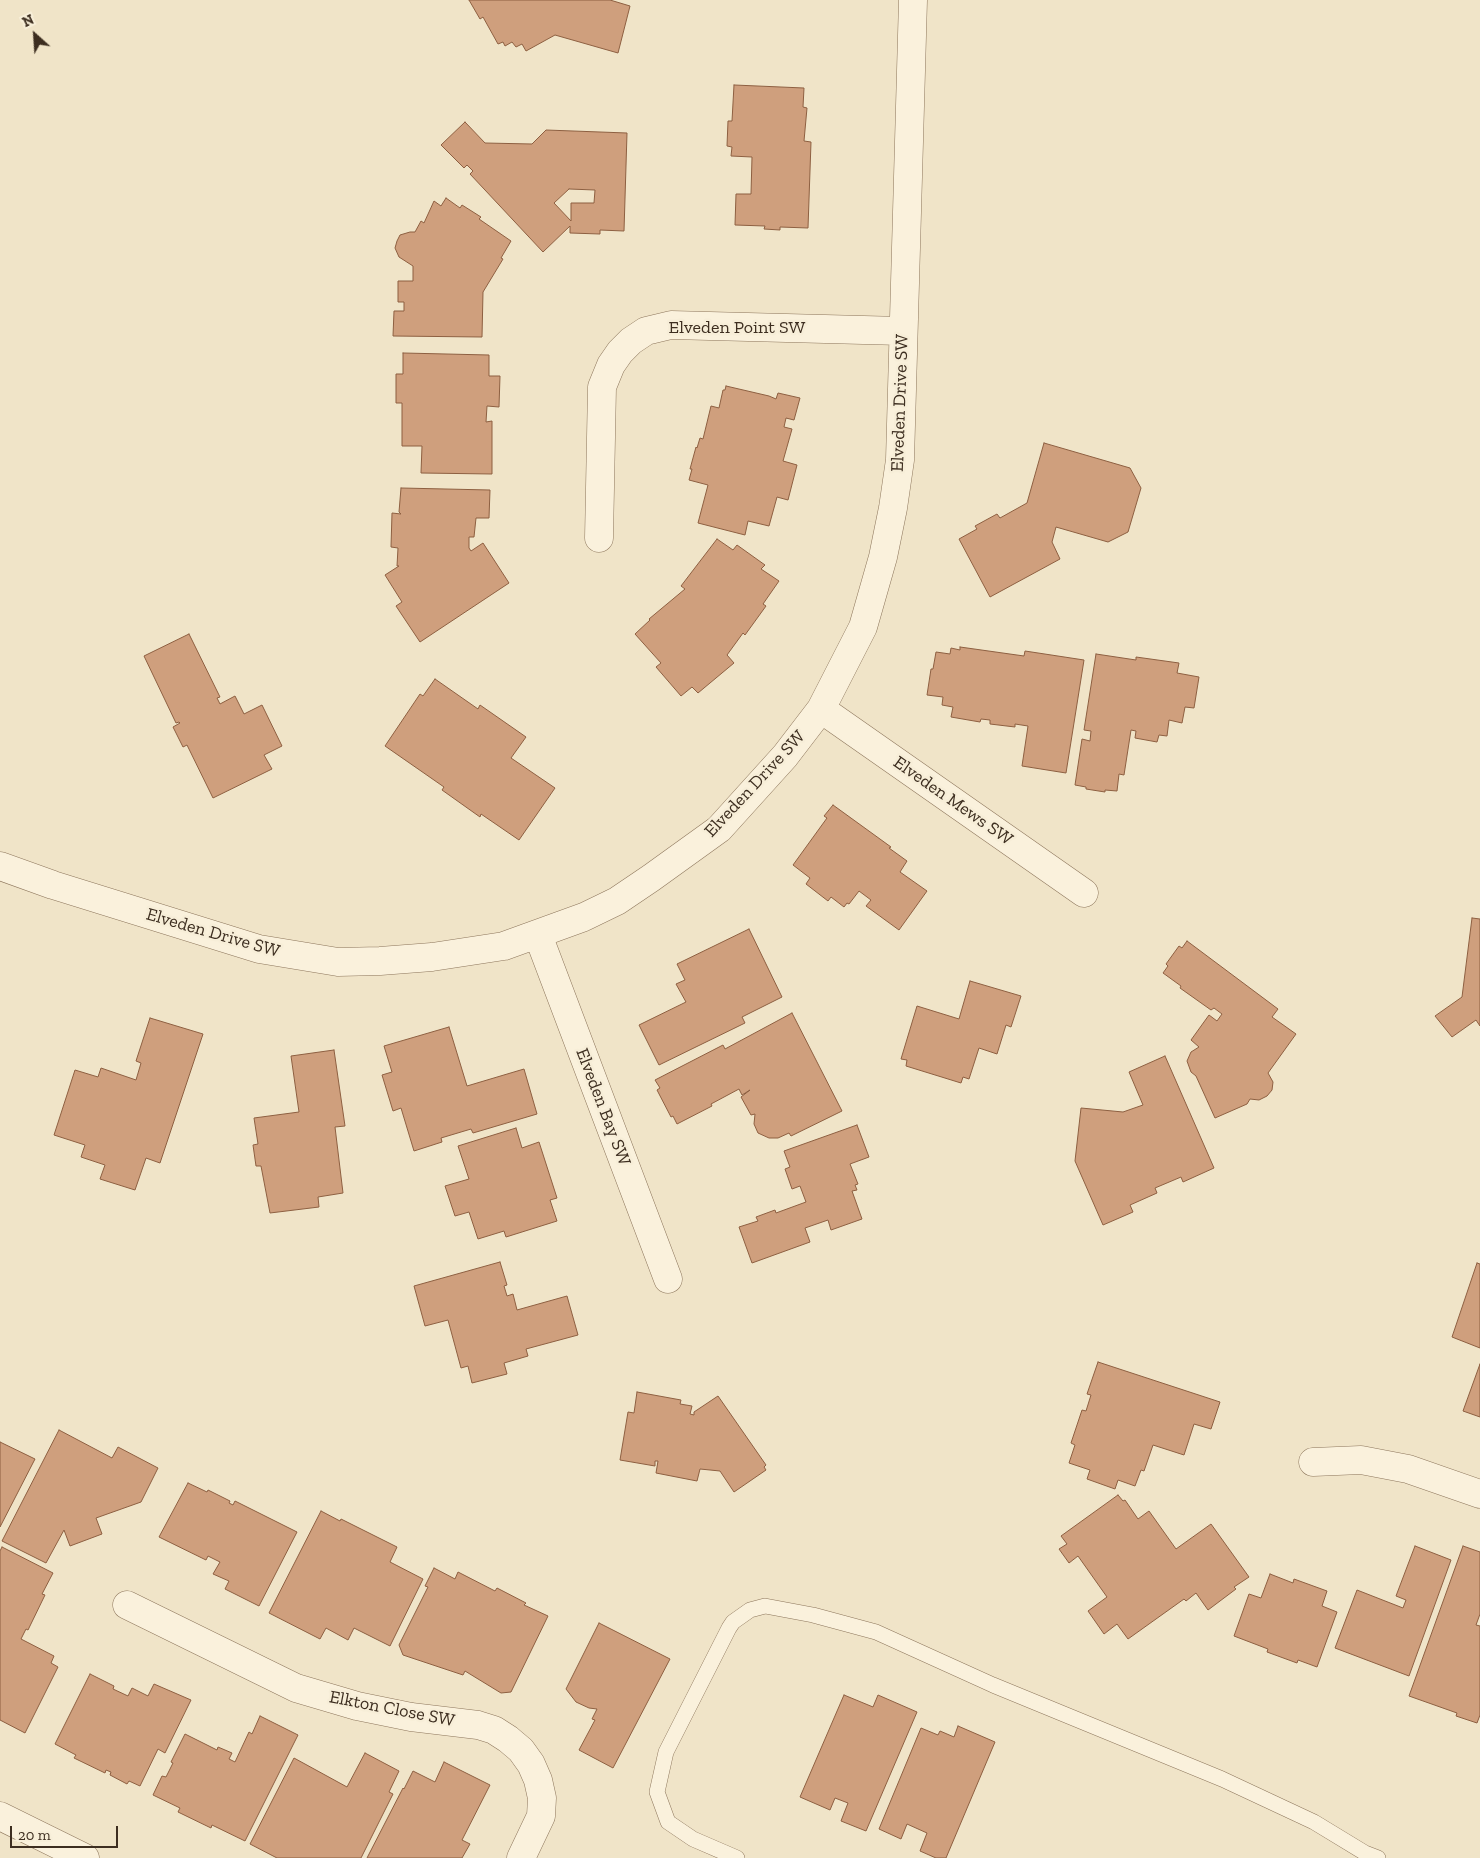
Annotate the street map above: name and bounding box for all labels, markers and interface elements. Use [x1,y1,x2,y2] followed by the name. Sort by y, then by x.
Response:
[10,10,60,60] north arrow
[20,11,37,31] text: N
[669,317,805,339] street label: Elveden Point SW
[887,334,913,472] street label: Elveden Drive SW
[700,726,810,842] street label: Elveden Drive SW
[889,752,1017,850] street label: Elveden Mews SW
[144,904,282,962] street label: Elveden Drive SW
[571,1045,635,1169] street label: Elveden Bay SW
[327,1686,457,1732] street label: Elkton Close SW
[12,1816,120,1848] scale bar
[18,1826,51,1844] text: 20 m

